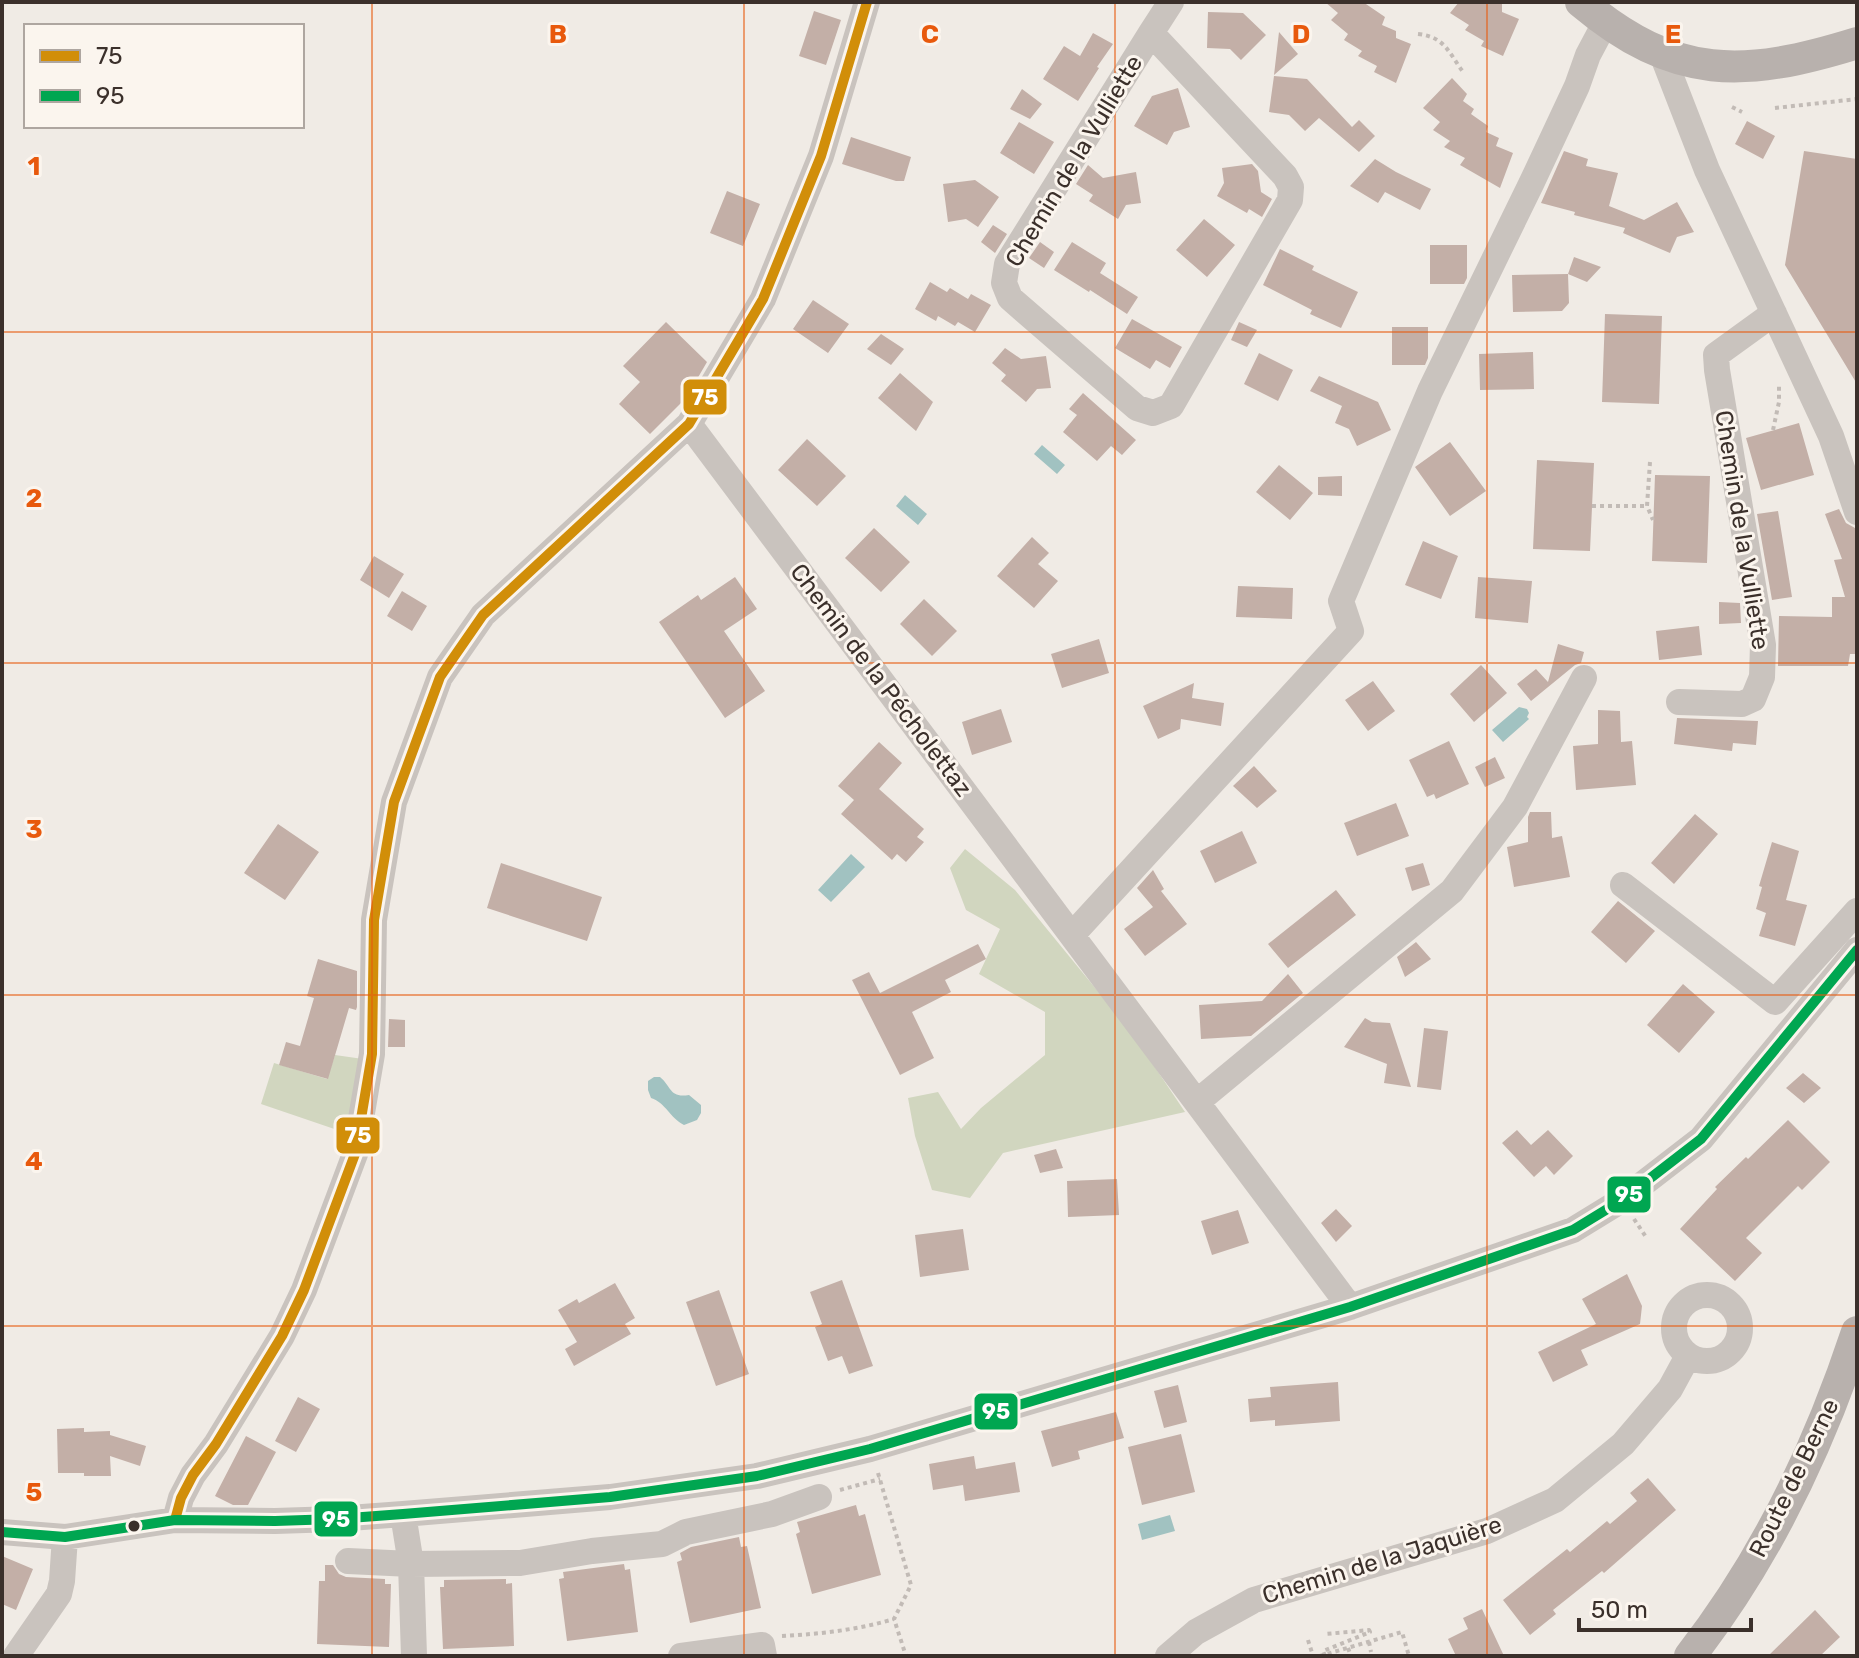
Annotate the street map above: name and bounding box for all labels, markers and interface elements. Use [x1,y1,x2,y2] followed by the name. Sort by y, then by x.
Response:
[549,19,567,50] text: B
[921,19,939,50] text: C
[1292,19,1310,50] text: D
[1665,19,1681,50] text: E
[24,24,304,128] legend
[96,42,123,70] text: 75
[1000,50,1148,272] street label: Chemin de la Vulliette
[96,82,125,110] text: 95
[28,151,40,182] text: 1
[682,378,728,416] line badge: 75
[692,384,718,411] text: 75
[1709,408,1775,652] street label: Chemin de la Vulliette
[26,483,42,514] text: 2
[784,558,978,802] street label: Chemin de la Pécholettaz
[25,814,43,845] text: 3
[335,1116,381,1155] line badge: 75
[345,1122,371,1149] text: 75
[25,1146,43,1177] text: 4
[1606,1175,1652,1214] line badge: 95
[1615,1181,1643,1208] text: 95
[973,1392,1019,1431] line badge: 95
[1744,1394,1844,1562] street label: Route de Berne
[982,1398,1010,1425] text: 95
[26,1477,42,1508] text: 5
[313,1500,359,1538] line badge: 95
[322,1506,350,1533] text: 95
[1259,1510,1505,1610] street label: Chemin de la Jaquière
[126,1518,142,1534] unlabelled marker
[1579,1582,1751,1632] scale bar
[1591,1596,1648,1624] text: 50 m

